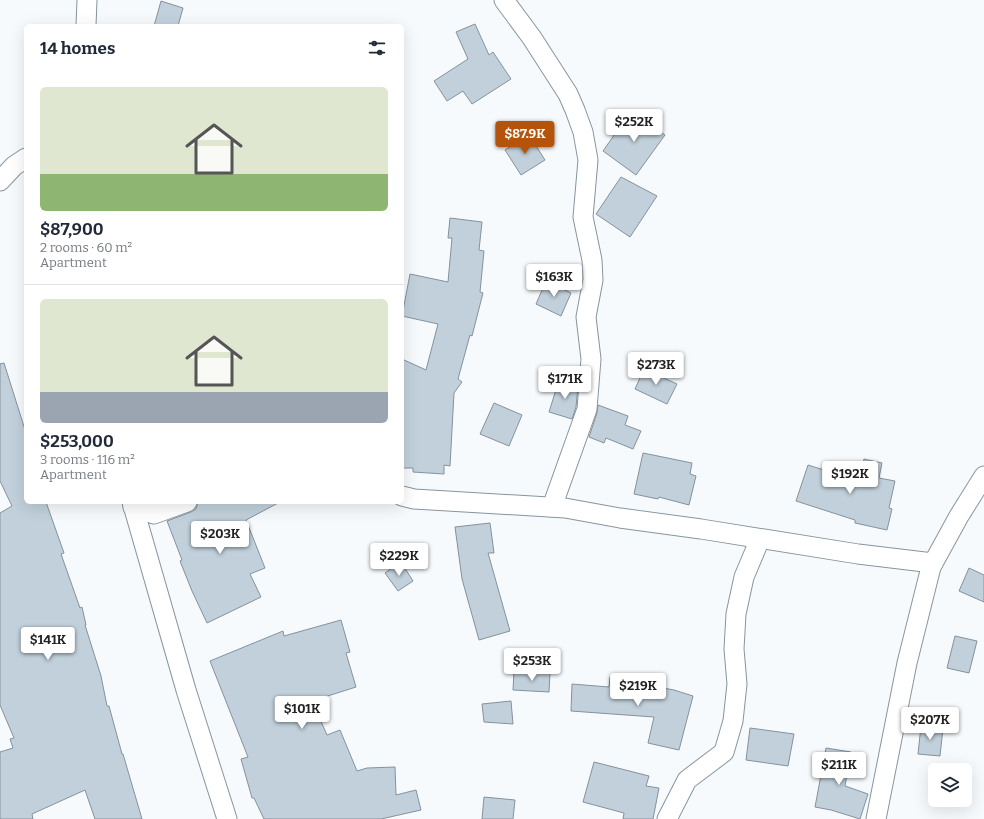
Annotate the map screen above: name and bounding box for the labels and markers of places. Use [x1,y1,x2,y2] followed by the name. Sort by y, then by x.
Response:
[606,109,662,143] pin: $252K
[492,121,558,155] pin: $87.9K
[526,264,582,298] pin: $163K
[628,352,684,386] pin: $273K
[537,366,593,400] pin: $171K
[822,461,878,495] pin: $192K
[192,521,248,555] pin: $203K
[371,543,427,577] pin: $229K
[20,627,76,661] pin: $141K
[504,648,560,682] pin: $253K
[610,673,666,707] pin: $219K
[274,696,330,730] pin: $101K
[902,707,958,741] pin: $207K
[811,752,867,786] pin: $211K

